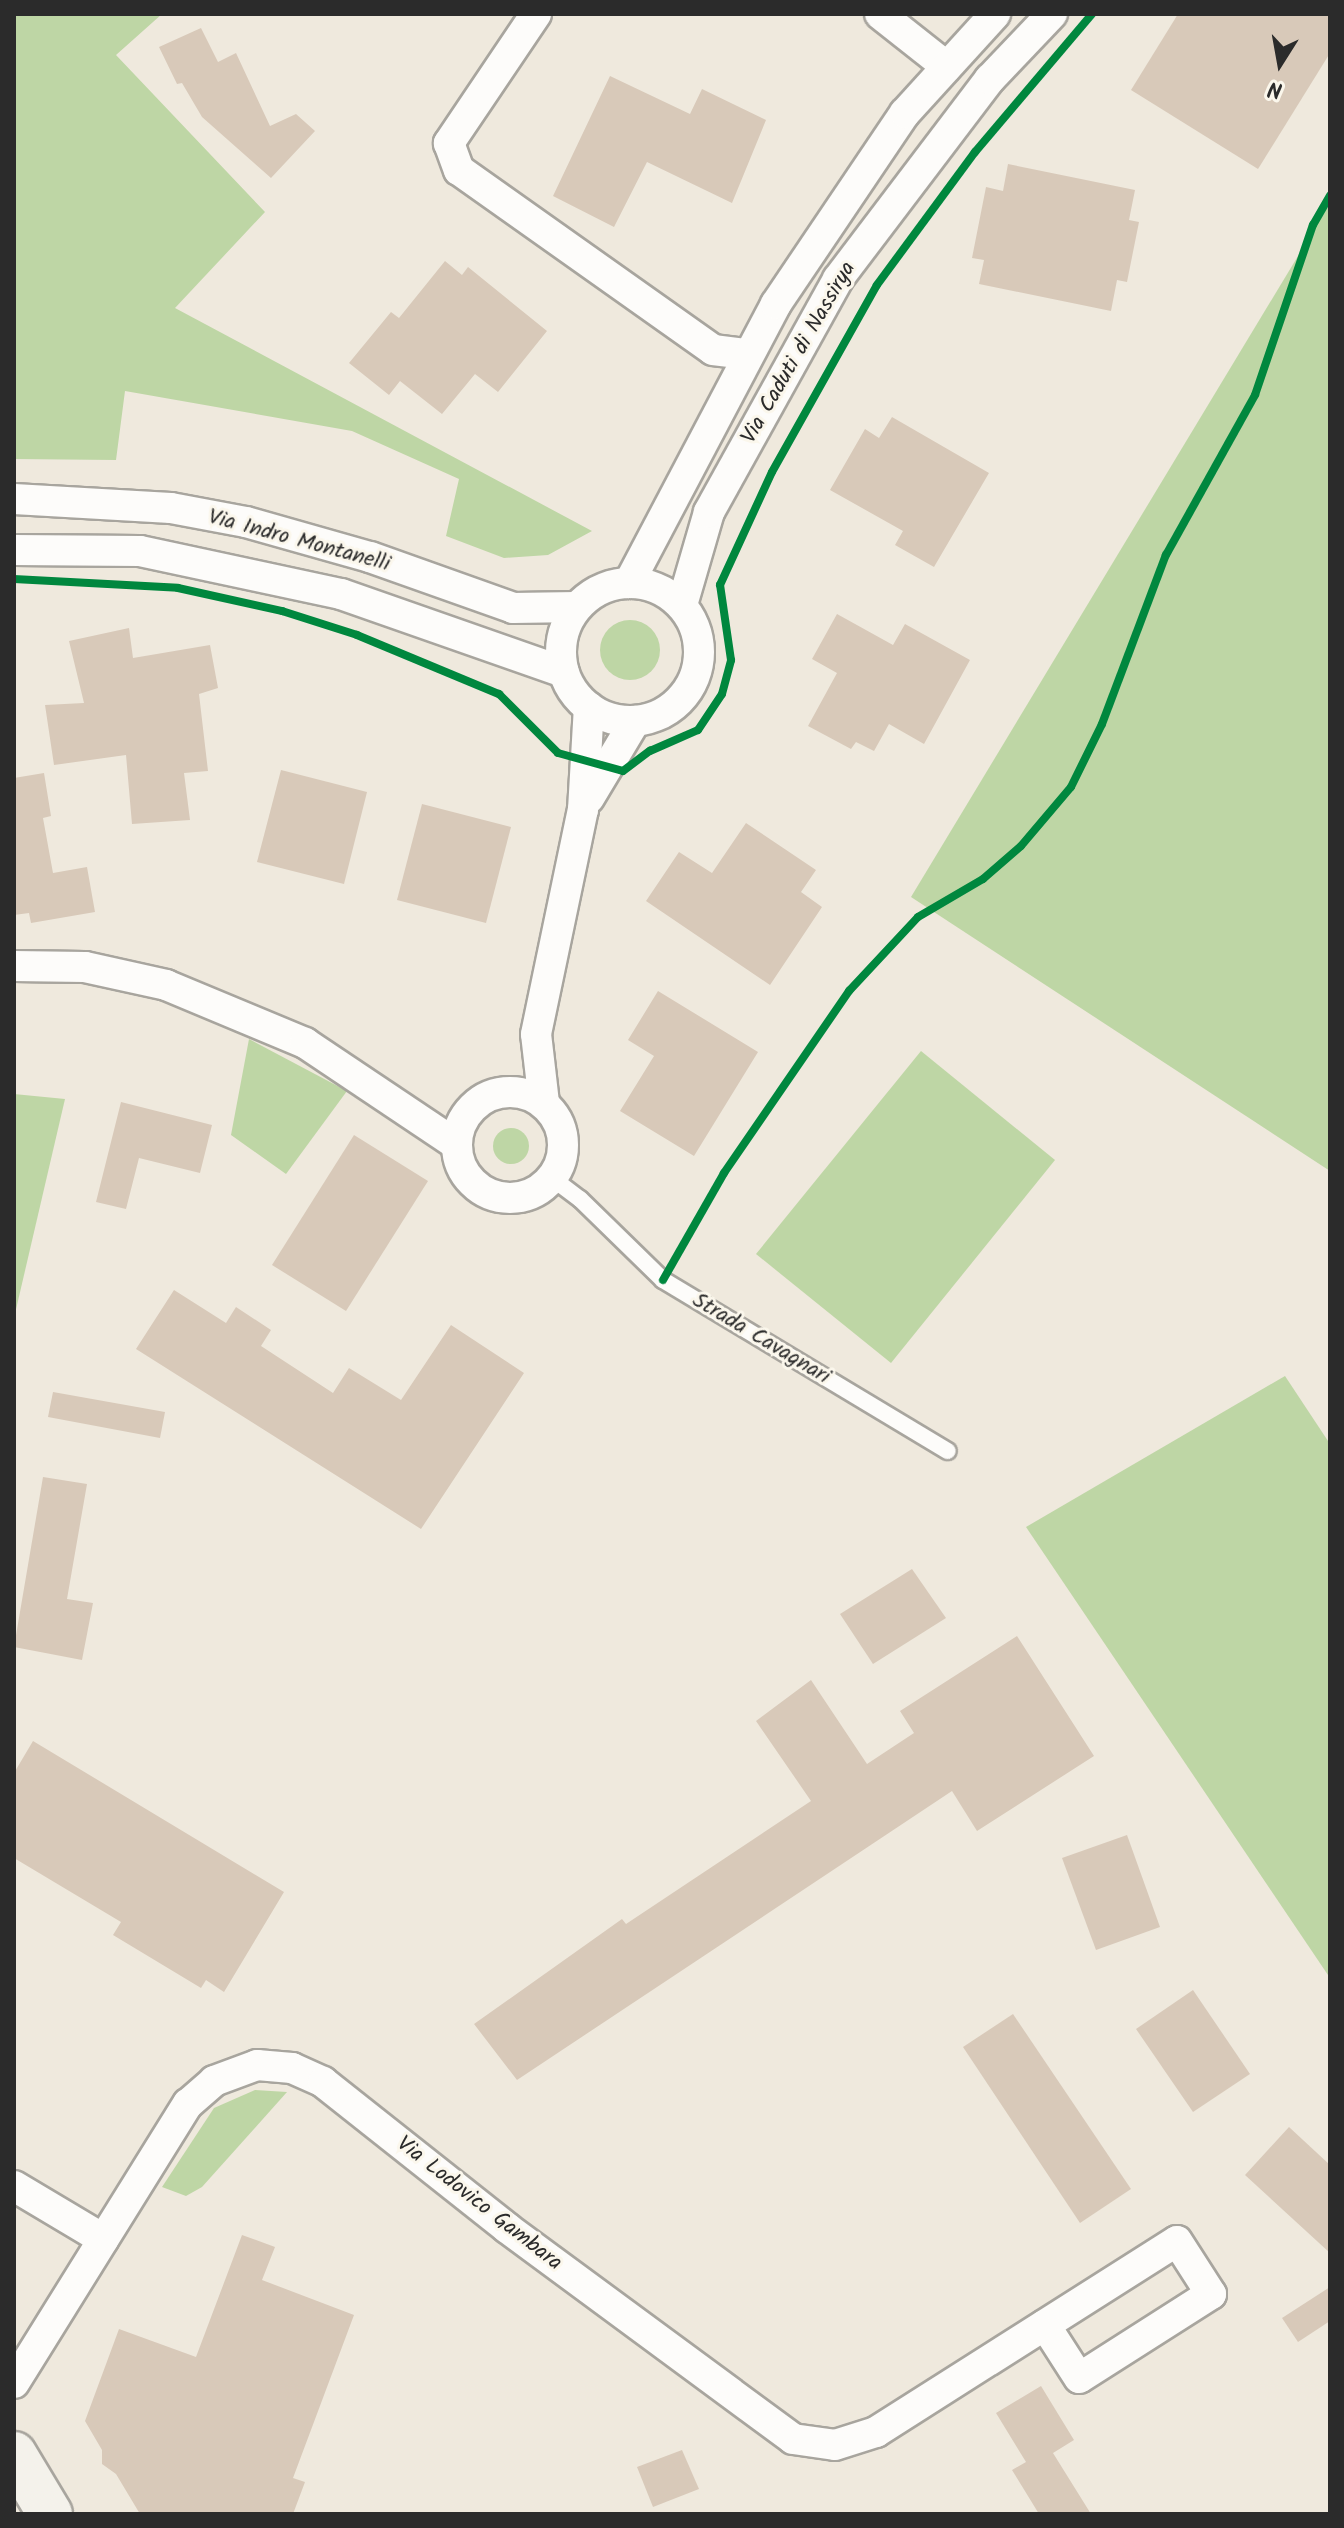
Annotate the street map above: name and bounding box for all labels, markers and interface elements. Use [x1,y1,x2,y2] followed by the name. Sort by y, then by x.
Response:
[1240,24,1320,104] north arrow
[1265,70,1285,107] text: N
[736,257,862,449] street label: Via Caduti di Nassirya
[205,504,393,578] street label: Via Indro Montanelli
[687,1288,835,1390] street label: Strada Cavagnari
[391,2131,567,2277] street label: Via Lodovico Gambara

